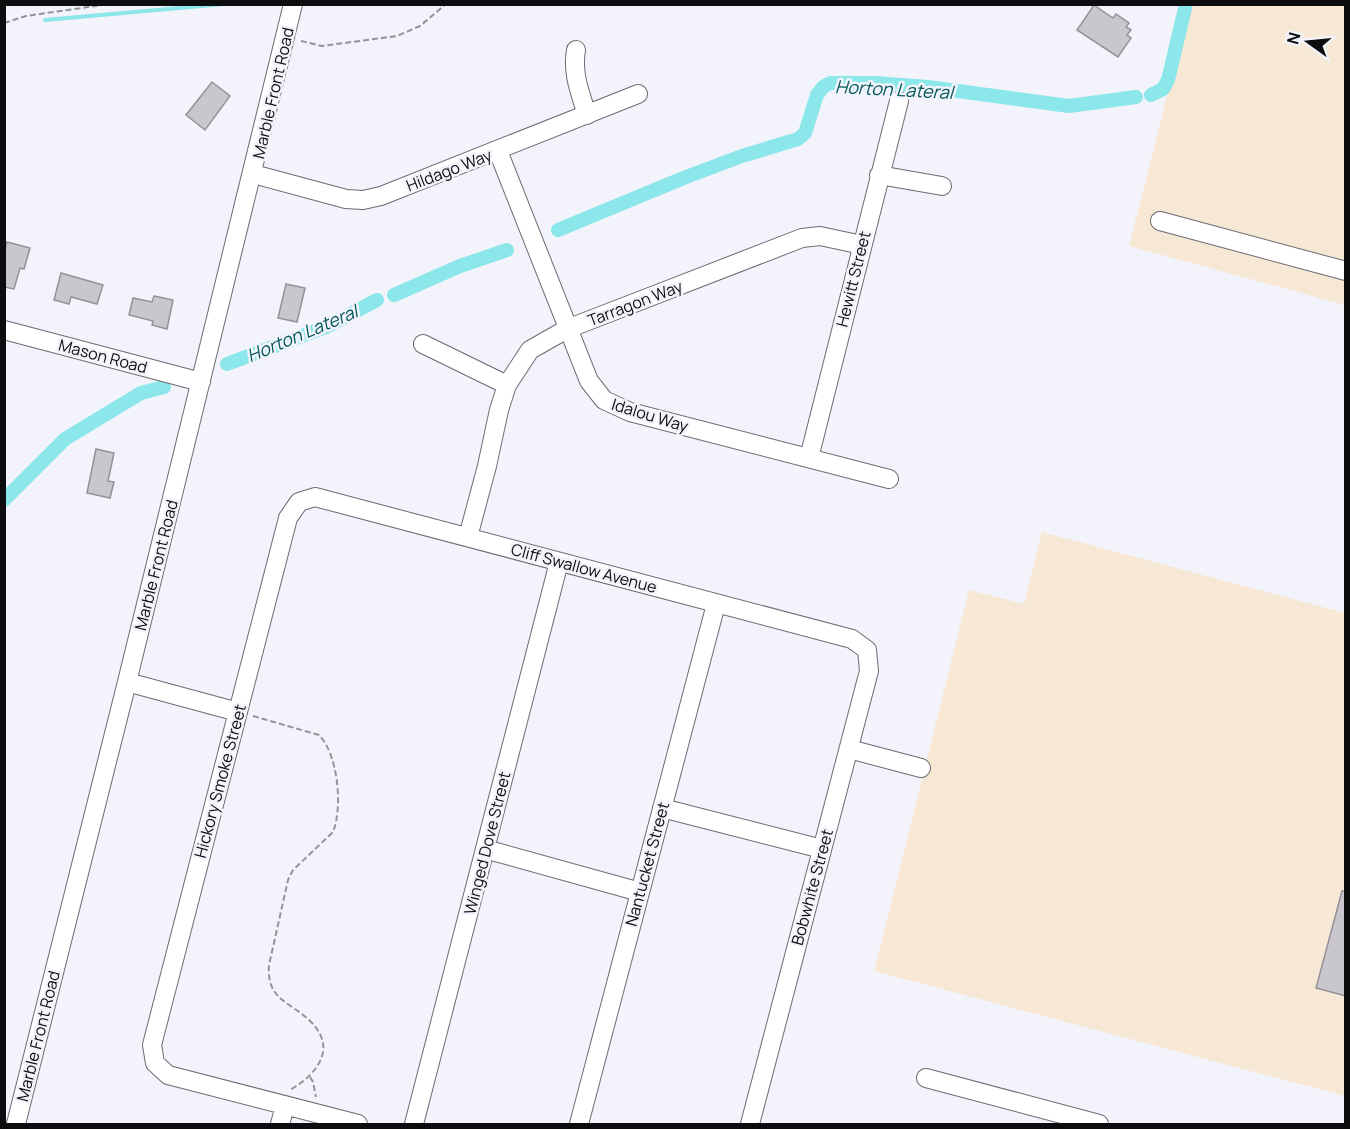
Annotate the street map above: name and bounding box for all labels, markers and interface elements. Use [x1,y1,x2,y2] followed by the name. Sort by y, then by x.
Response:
[1278,12,1338,72] north arrow
[247,25,299,161] street label: Marble Front Road
[1281,30,1306,47] text: N
[834,74,956,104] water label: Horton Lateral
[403,143,495,196] street label: Hildago Way
[830,229,876,329] street label: Hewitt Street
[584,275,686,331] street label: Tarragon Way
[243,298,364,367] water label: Horton Lateral
[56,334,150,378] street label: Mason Road
[609,393,692,437] street label: Idalou Way
[129,497,183,633] street label: Marble Front Road
[509,538,659,598] street label: Cliff Swallow Avenue
[189,702,251,860] street label: Hickory Smoke Street
[459,769,515,917] street label: Winged Dove Street
[620,799,674,929] street label: Nantucket Street
[786,826,838,948] street label: Bobwhite Street
[11,968,65,1104] street label: Marble Front Road

